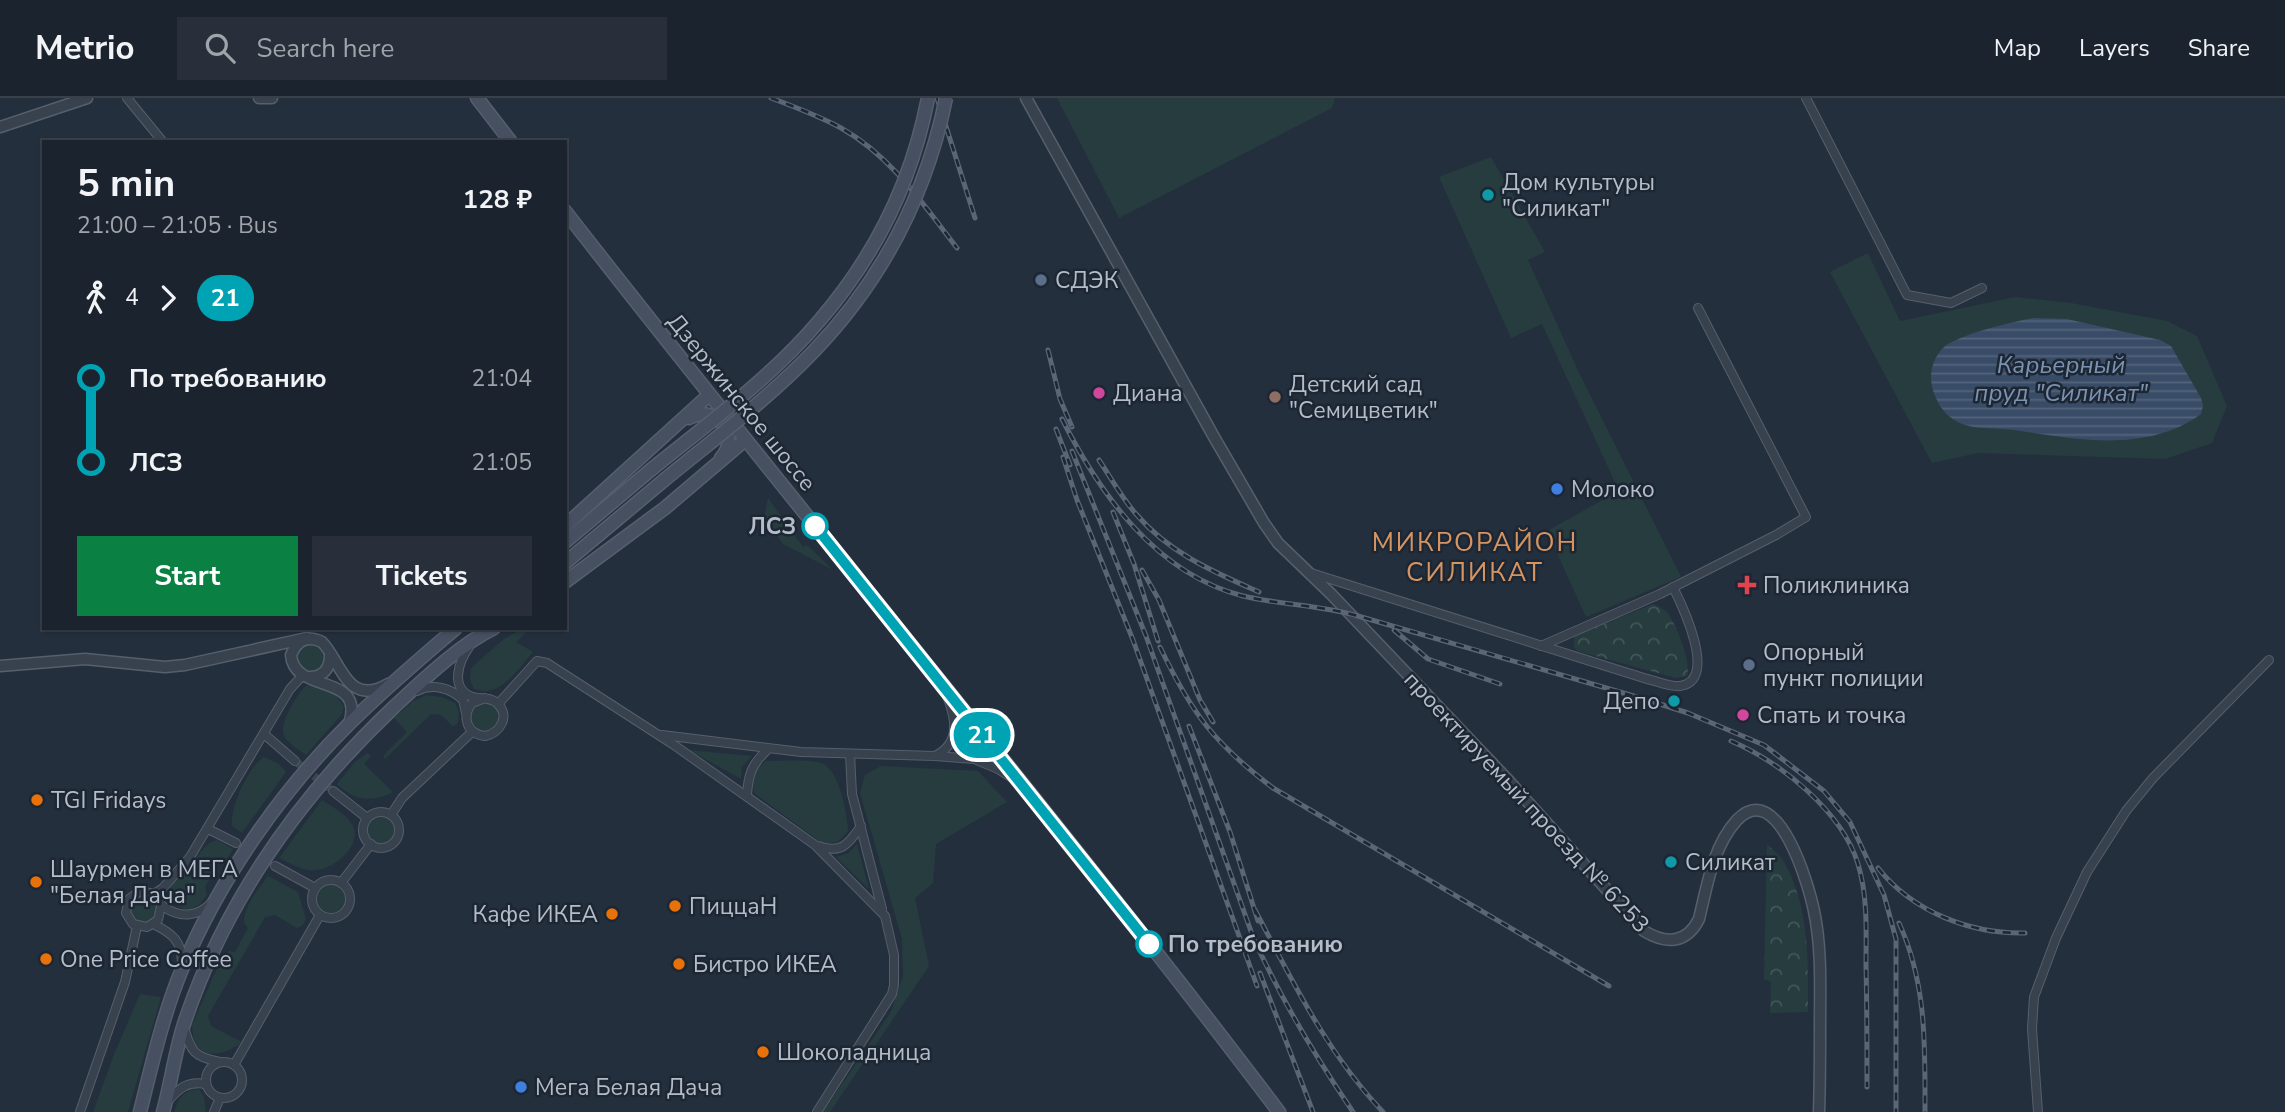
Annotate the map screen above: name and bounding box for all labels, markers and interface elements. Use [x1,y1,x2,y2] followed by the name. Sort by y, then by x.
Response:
[177,17,667,80] search box
[35,26,135,71] text: Metrio
[201,29,239,67] icon: search
[257,31,394,66] text: Search here
[1994,32,2041,64] text: Map
[2079,32,2150,64] text: Layers
[2188,32,2250,64] text: Share
[77,158,175,209] text: 5 min
[1502,167,1655,224] place label: Дом культуры "Силикат"
[463,182,532,217] text: 128 ₽
[1480,187,1496,203] marker: Дом культуры "Силикат"
[77,210,278,241] text: 21:00 – 21:05 · Bus
[1055,265,1119,296] place label: СДЭК
[1033,272,1049,288] marker: СДЭК
[77,279,115,317] icon: walk
[149,279,187,317] icon: forward
[125,282,139,313] text: 4
[211,282,240,314] text: 21
[660,307,823,498] street label: Дзержинское шоссе
[1974,349,2148,409] water label: Карьерный пруд "Силикат"
[129,361,327,396] text: По требованию
[472,363,532,394] text: 21:04
[1289,369,1438,426] place label: Детский сад "Семицветик"
[1113,378,1183,409] place label: Диана
[1091,385,1107,401] marker: Диана
[1267,389,1283,405] marker: Детский сад "Семицветик"
[129,445,183,480] text: ЛСЗ
[472,447,532,478] text: 21:05
[1571,474,1655,505] place label: Молоко
[1549,481,1565,497] marker: Молоко
[749,511,796,542] place label: ЛСЗ
[802,513,828,539] marker: ЛСЗ
[1372,525,1578,590] district label: МИКРОРАЙОН СИЛИКАТ
[77,536,298,616] button: Start
[312,536,532,616] button: Tickets
[1763,570,1910,601] place label: Поликлиника
[1737,575,1757,595] marker: Поликлиника
[1763,637,1924,694] place label: Опорный пункт полиции
[1741,657,1757,673] marker: Опорный пункт полиции
[1397,665,1656,940] street label: проектируемый проезд № 6253
[1603,686,1660,717] place label: Депо
[1666,693,1682,709] marker: Депо
[1757,700,1907,731] place label: Спать и точка
[1735,707,1751,723] marker: Спать и точка
[950,712,1014,758] line badge: 21
[968,719,996,751] text: 21
[51,785,166,816] place label: TGI Fridays
[29,792,45,808] marker: TGI Fridays
[1685,847,1776,878] place label: Силикат
[50,854,238,911] place label: Шаурмен в МЕГА "Белая Дача"
[1663,854,1679,870] marker: Силикат
[28,874,44,890] marker: Шаурмен в МЕГА "Белая Дача"
[689,891,777,922] place label: ПиццаН
[667,898,683,914] marker: ПиццаН
[473,899,598,930] place label: Кафе ИКЕА
[604,906,620,922] marker: Кафе ИКЕА
[1168,929,1343,960] place label: По требованию
[1136,931,1162,957] marker: По требованию
[60,944,232,975] place label: One Price Coffee
[693,949,837,980] place label: Бистро ИКЕА
[38,951,54,967] marker: One Price Coffee
[671,956,687,972] marker: Бистро ИКЕА
[777,1037,931,1068] place label: Шоколадница
[755,1044,771,1060] marker: Шоколадница
[535,1072,722,1103] place label: Мега Белая Дача
[513,1079,529,1095] marker: Мега Белая Дача

